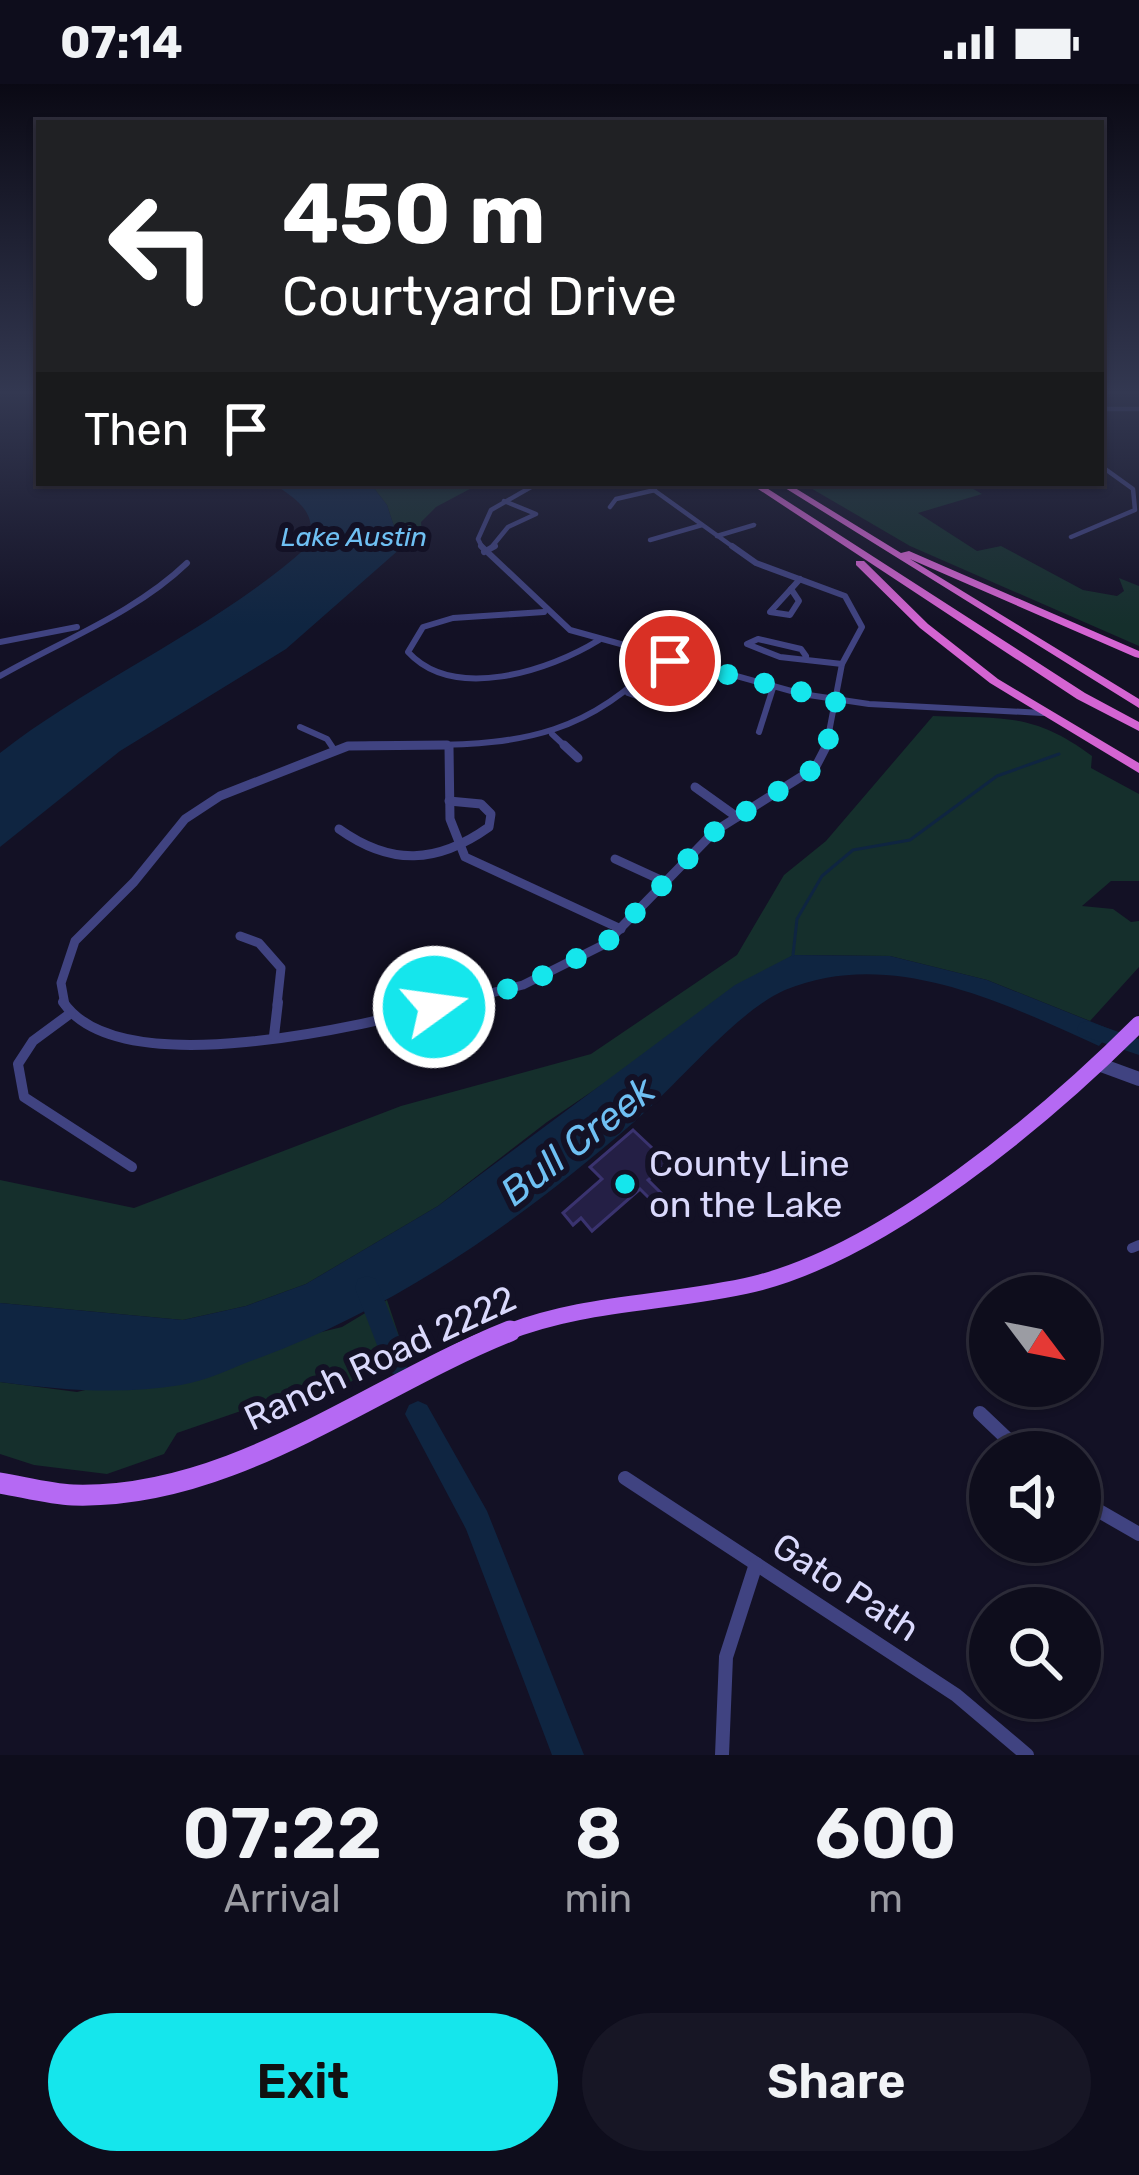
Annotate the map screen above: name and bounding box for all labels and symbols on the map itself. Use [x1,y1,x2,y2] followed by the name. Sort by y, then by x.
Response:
[281,521,427,553] water label: Lake Austin
[619,610,721,712] pin
[371,944,497,1070] position arrow
[492,1066,665,1215] water label: Bull Creek
[649,1142,850,1226] place label: County Line on the Lake
[612,1171,638,1197] marker: County Line on the Lake
[969,1275,1101,1407] north arrow
[237,1276,523,1440] street label: Ranch Road 2222
[765,1524,927,1650] street label: Gato Path

